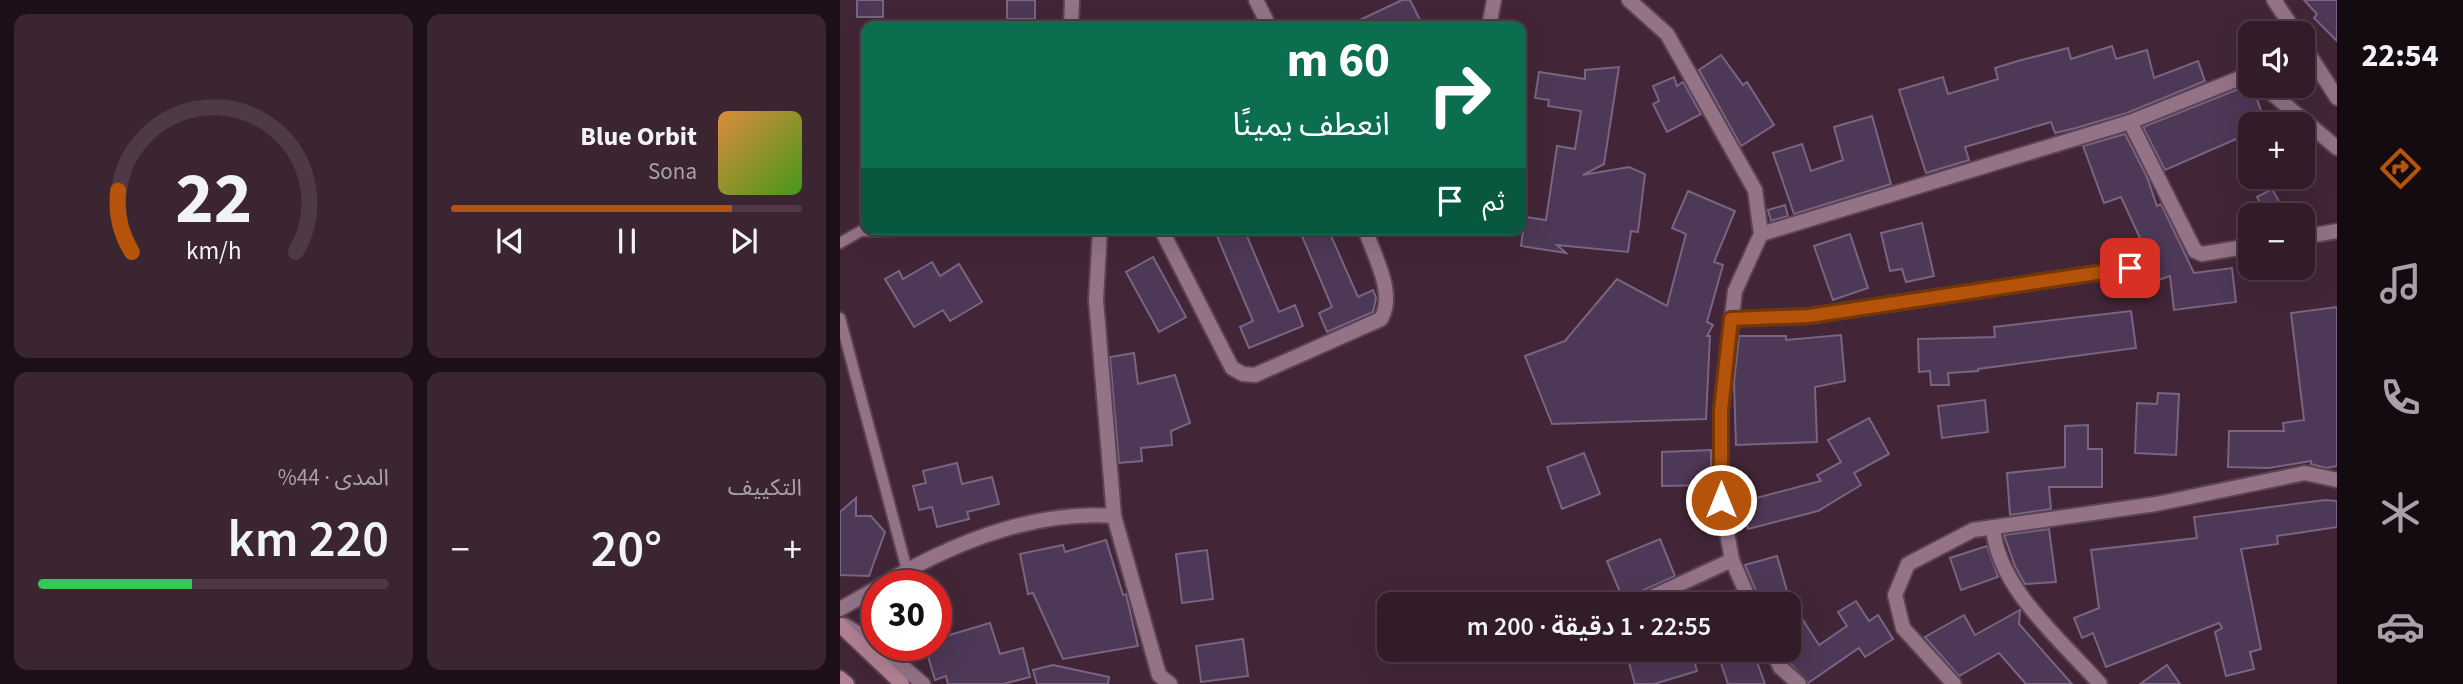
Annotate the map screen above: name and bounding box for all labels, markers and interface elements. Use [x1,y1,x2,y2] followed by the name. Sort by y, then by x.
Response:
[2238,21,2315,280] map controls
[2238,21,2315,98] button: sound
[1286,26,1390,96] text: 60 m
[2361,33,2439,79] text: 22:54
[1414,49,1505,140] icon: right
[1233,102,1390,148] text: انعطف يمينًا
[2238,112,2315,189] button: +
[580,118,697,155] text: Blue Orbit
[2376,144,2425,193] icon: directions
[175,147,252,251] text: 22
[648,155,697,188] text: Sona
[1431,182,1469,220] icon: arrive
[1483,183,1505,220] text: ثم
[2238,203,2315,280] button: −
[491,222,529,260] icon: previous
[608,222,646,260] icon: pause
[725,222,763,260] icon: next
[186,233,241,269] text: km/h
[2100,238,2160,298] pin
[2111,249,2149,287] icon: arrive
[2376,259,2425,308] icon: music
[2376,373,2425,422] icon: phone
[278,461,389,494] text: المدى · 44%
[1684,463,1758,537] position arrow
[728,471,802,504] text: التكييف
[2376,488,2425,537] icon: climate
[228,503,389,577] text: 220 km
[591,513,662,587] text: 20°
[451,523,470,577] text: −
[783,523,802,577] text: +
[861,570,952,661] speed limit sign: 30
[2376,602,2425,651] icon: car
[1467,608,1711,645] text: 22:55 · 1 دقيقة · 200 m

